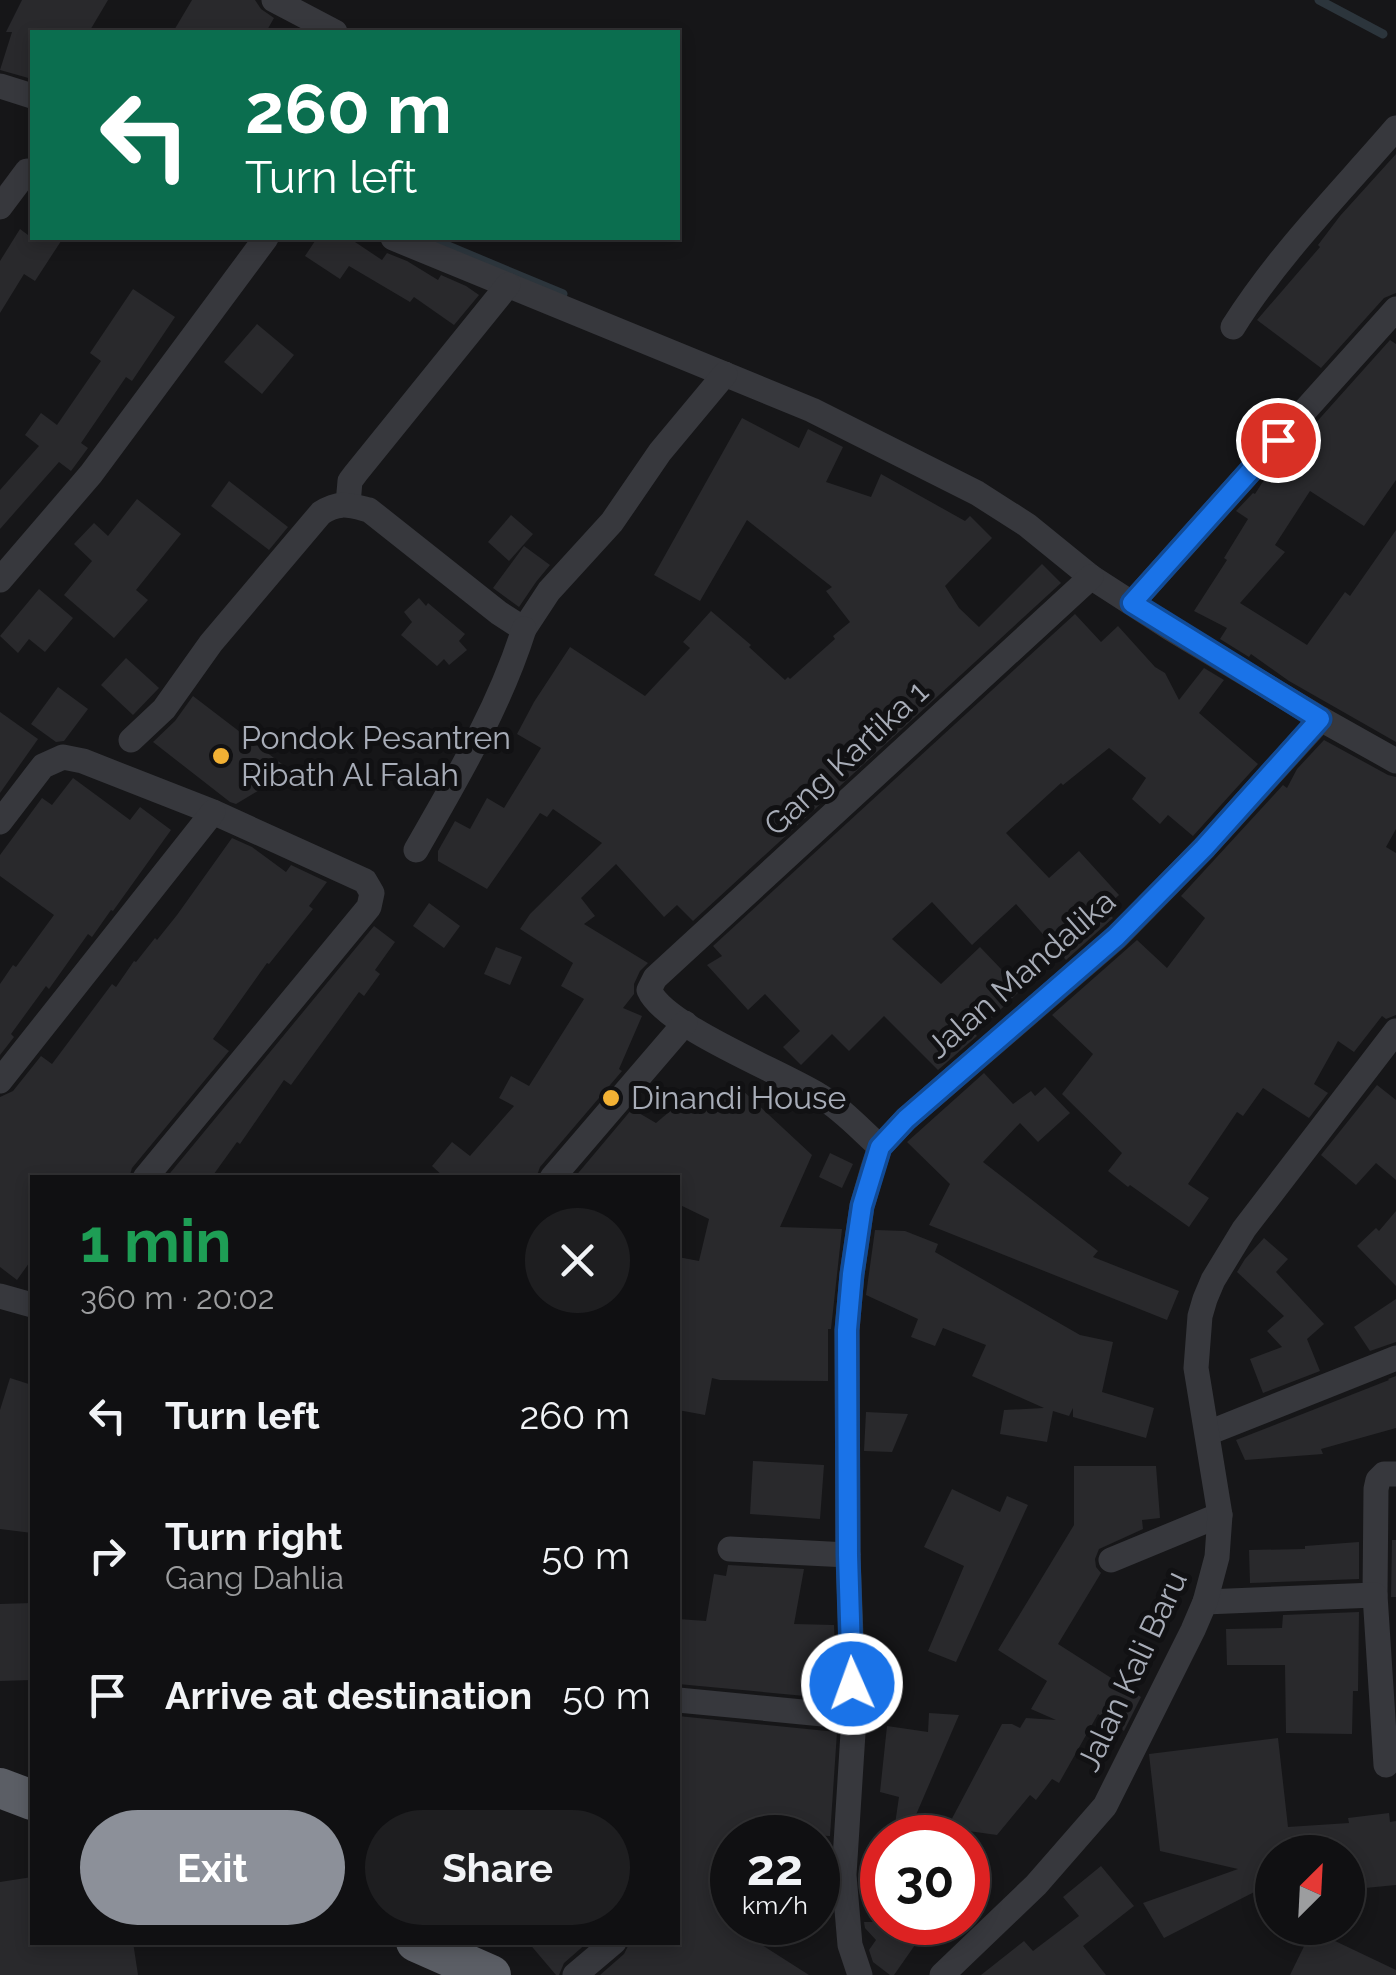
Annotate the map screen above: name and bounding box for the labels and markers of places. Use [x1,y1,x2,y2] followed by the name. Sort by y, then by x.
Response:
[1236,398,1321,483] pin
[241,719,511,793] place label: Pondok Pesantren Ribath Al Falah
[210,745,232,767] marker: Pondok Pesantren Ribath Al Falah
[631,1079,846,1116] place label: Dinandi House
[600,1087,622,1109] marker: Dinandi House

